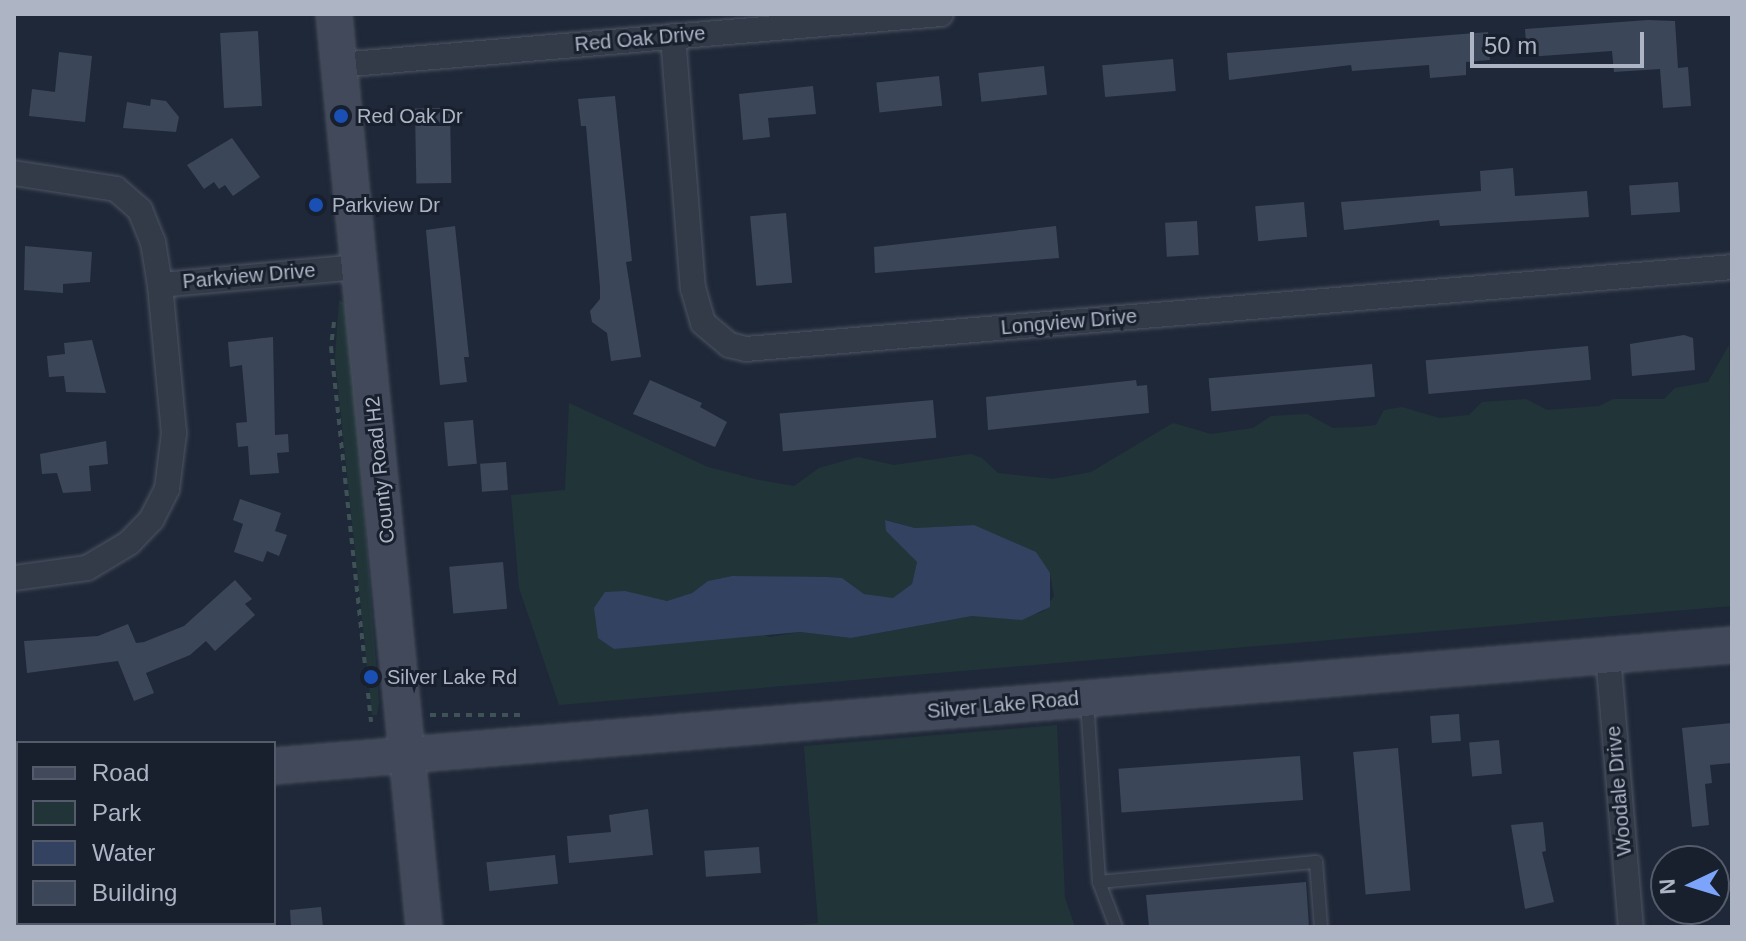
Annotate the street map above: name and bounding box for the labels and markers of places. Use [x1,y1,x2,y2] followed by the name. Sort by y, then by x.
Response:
[357,104,463,128] place label: Red Oak Dr
[332,107,350,125] marker: Red Oak Dr
[332,193,440,217] place label: Parkview Dr
[307,196,325,214] marker: Parkview Dr
[387,665,517,689] place label: Silver Lake Rd
[362,668,380,686] marker: Silver Lake Rd

